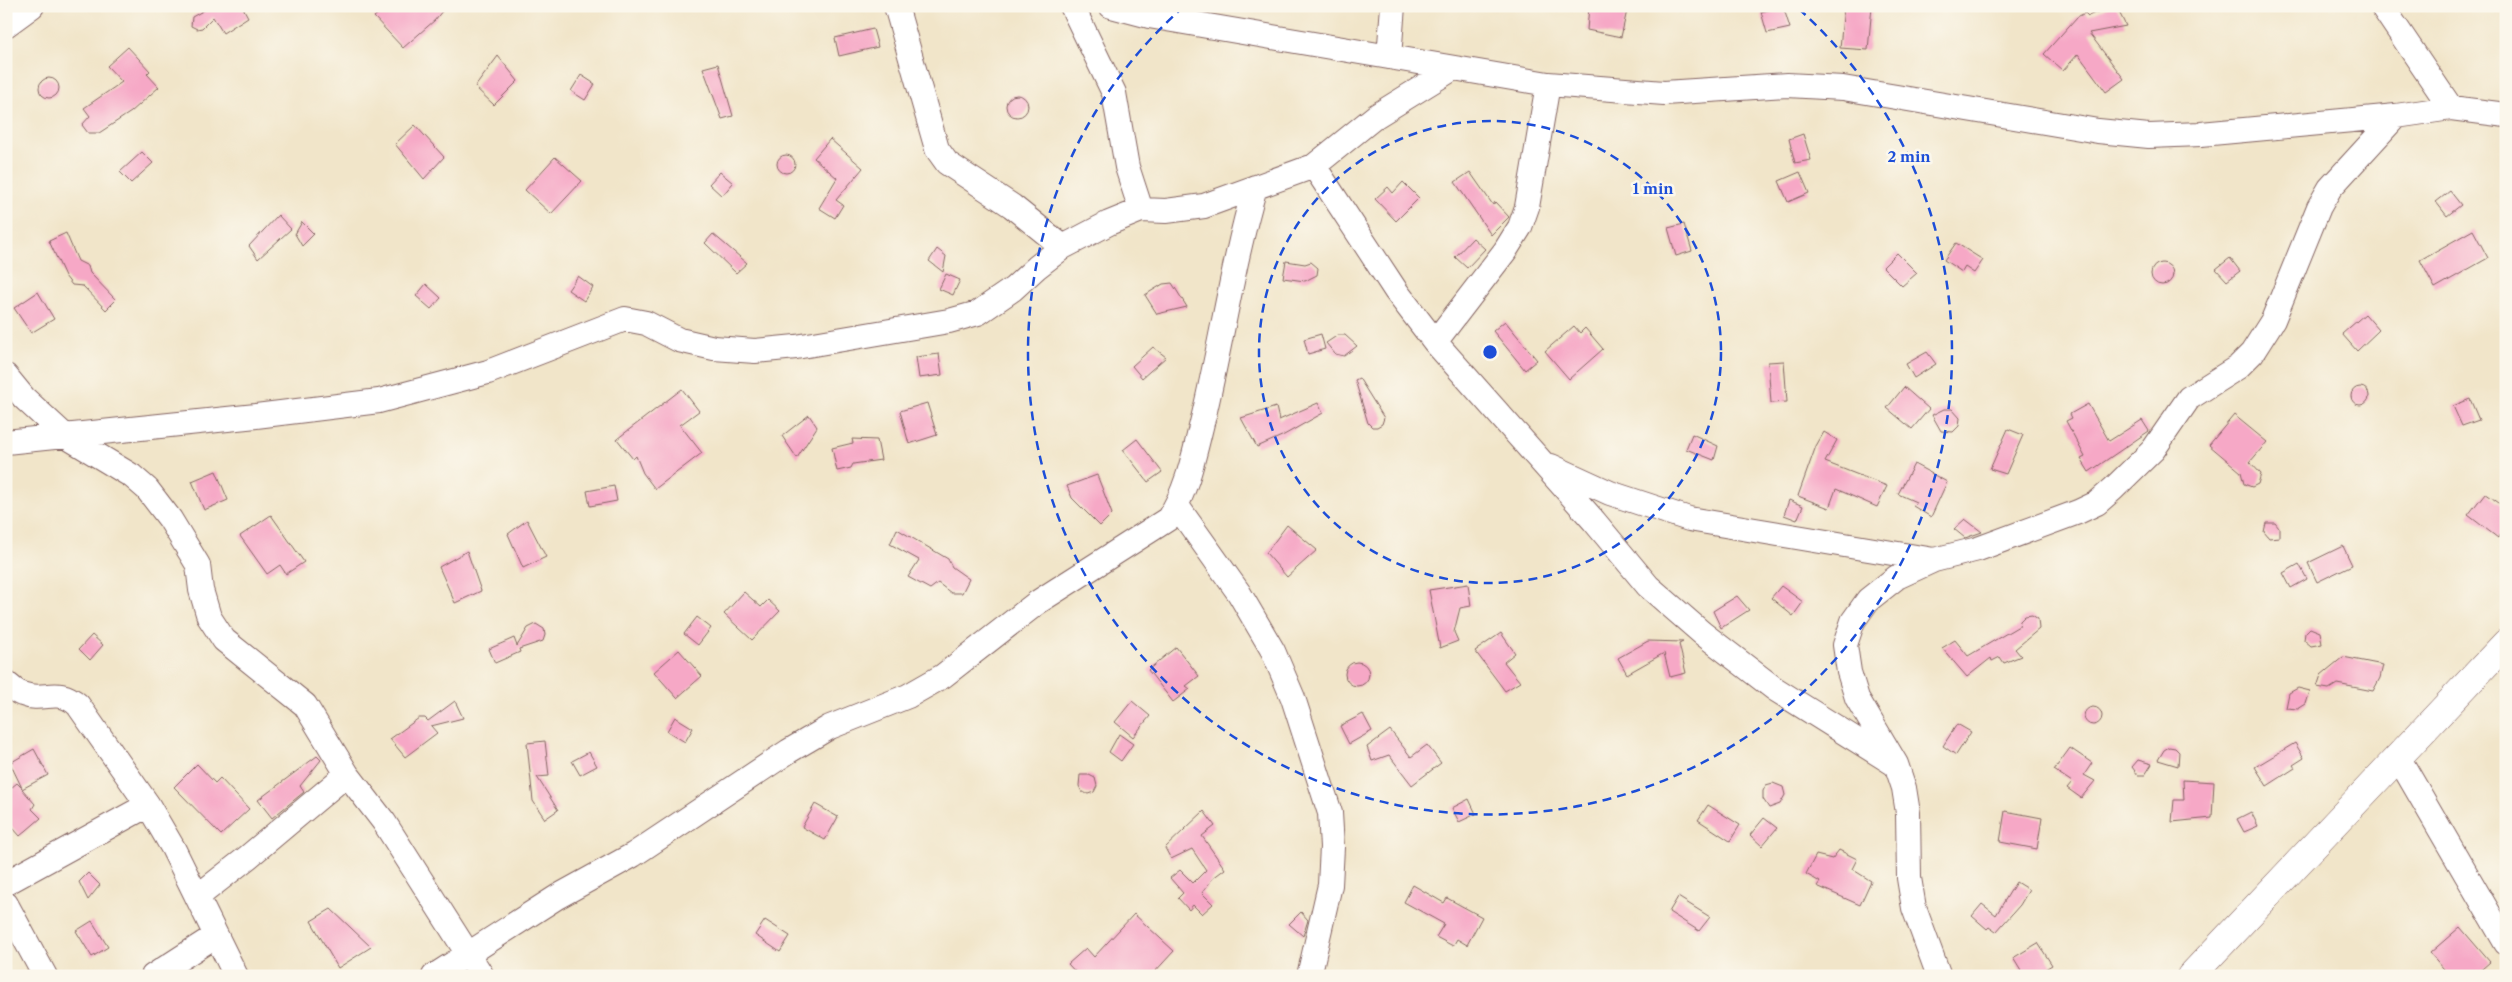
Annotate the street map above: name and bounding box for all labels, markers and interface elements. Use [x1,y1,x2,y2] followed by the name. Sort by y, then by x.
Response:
[1887,147,1931,166] text: 2 min
[1632,179,1674,198] text: 1 min
[1481,343,1499,361] centre of rings

